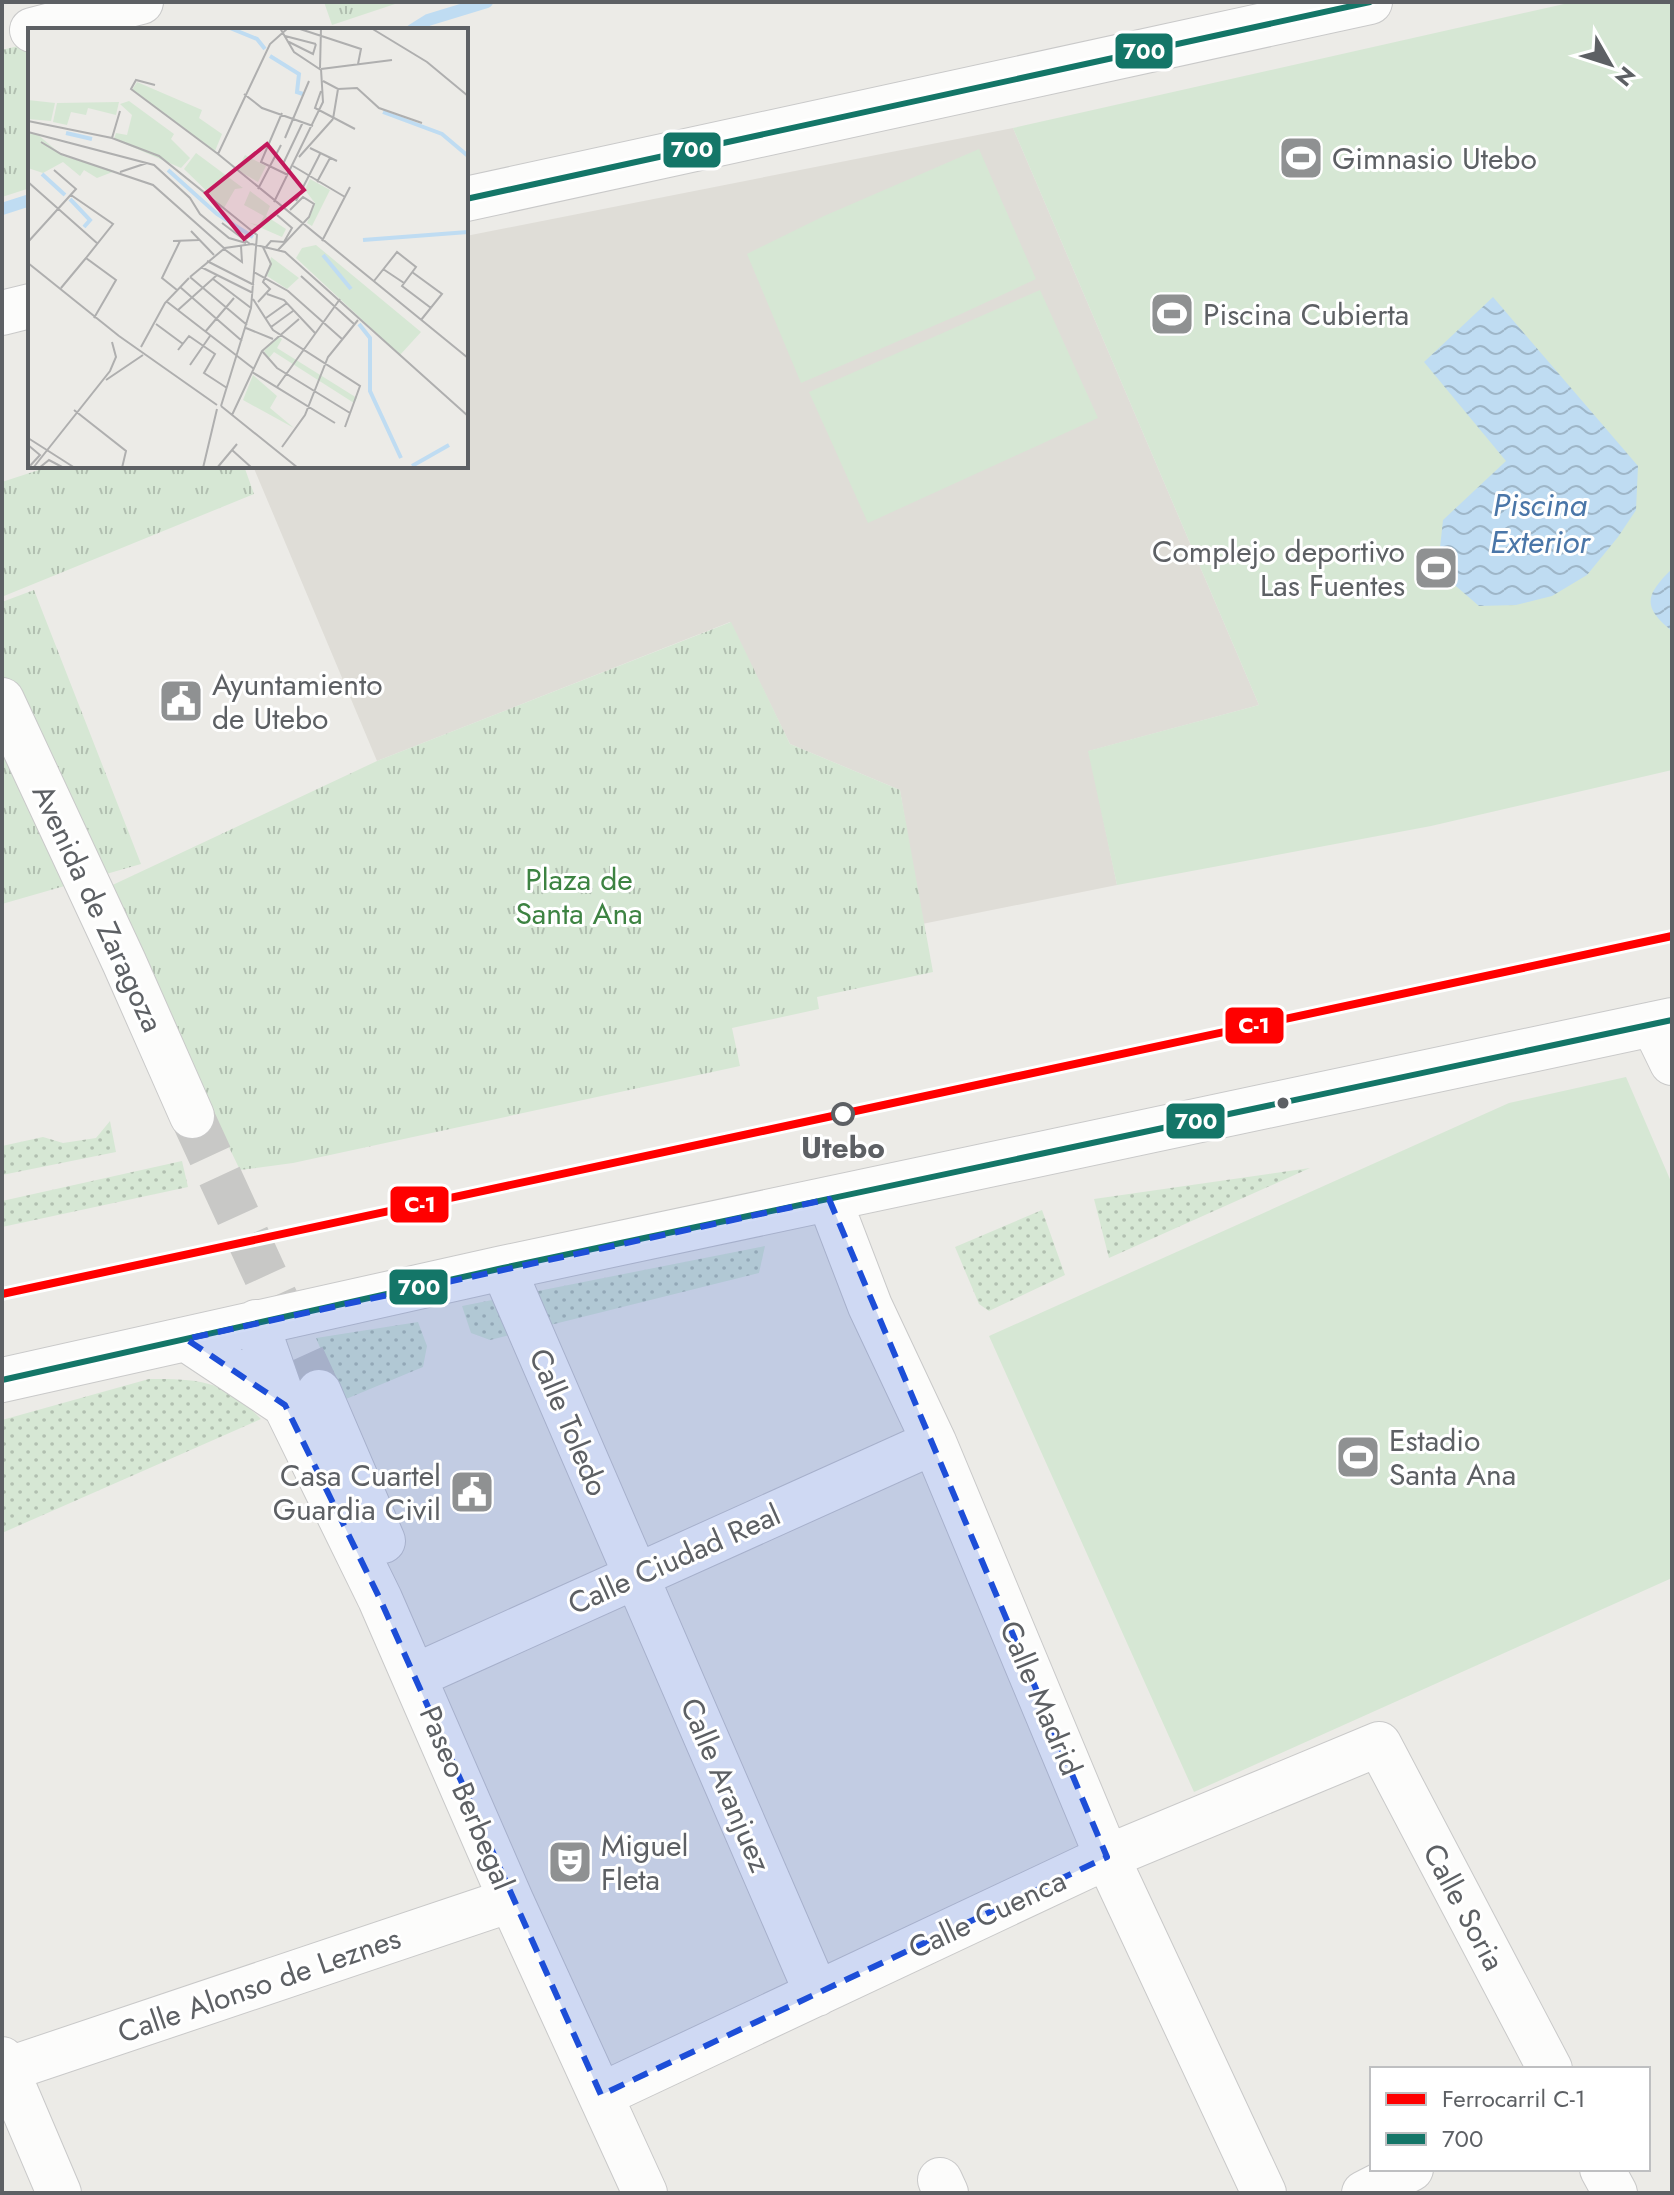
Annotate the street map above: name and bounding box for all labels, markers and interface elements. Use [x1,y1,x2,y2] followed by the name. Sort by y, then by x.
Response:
[1570,24,1650,104] north arrow
[28,28,468,468] inset map
[1114,32,1174,70] line badge: 700
[1123,35,1165,67] text: 700
[1608,60,1643,93] text: N
[662,131,722,169] line badge: 700
[671,133,713,165] text: 700
[1277,134,1325,182] sports icon: Gimnasio Utebo
[1332,137,1537,180] place label: Gimnasio Utebo
[1148,290,1196,338] sports icon: Piscina Cubierta
[1203,293,1409,336] place label: Piscina Cubierta
[1490,482,1592,565] water label: Piscina Exterior
[1152,530,1405,607] place label: Complejo deportivo Las Fuentes
[1412,544,1460,592] sports icon: Complejo deportivo Las Fuentes
[212,663,383,740] place label: Ayuntamiento de Utebo
[157,677,205,725] public building icon: Ayuntamiento de Utebo
[22,777,174,1039] street label: Avenida de Zaragoza
[515,858,643,935] park label: Plaza de Santa Ana
[1224,1006,1285,1045] line badge: C-1
[1238,1009,1270,1041] text: C-1
[1275,1095,1291,1111] unlabelled marker
[1165,1102,1226,1140] line badge: 700
[832,1103,854,1125] marker: Utebo
[1175,1105,1217,1137] text: 700
[801,1126,885,1169] place label: Utebo
[389,1185,450,1224] line badge: C-1
[404,1188,436,1220] text: C-1
[388,1268,449,1306] line badge: 700
[398,1271,440,1303] text: 700
[519,1342,619,1502] street label: Calle Toledo
[1389,1419,1516,1496] place label: Estadio Santa Ana
[1334,1433,1382,1481] sports icon: Estadio Santa Ana
[273,1454,441,1531] place label: Casa Cuartel Guardia Civil
[448,1468,496,1516] public building icon: Casa Cuartel Guardia Civil
[561,1493,787,1625] street label: Calle Ciudad Real
[989,1614,1093,1782] street label: Calle Madrid
[670,1691,782,1879] street label: Calle Aranjuez
[409,1699,525,1897] street label: Paseo Berbegal
[601,1824,688,1901] place label: Miguel Fleta
[1412,1836,1516,1978] street label: Calle Soria
[546,1838,594,1886] theatre icon: Miguel Fleta
[901,1859,1073,1969] street label: Calle Cuenca
[112,1916,406,2054] street label: Calle Alonso de Leznes
[1370,2067,1650,2171] legend
[1442,2081,1586,2116] text: Ferrocarril C-1
[1442,2121,1483,2156] text: 700

